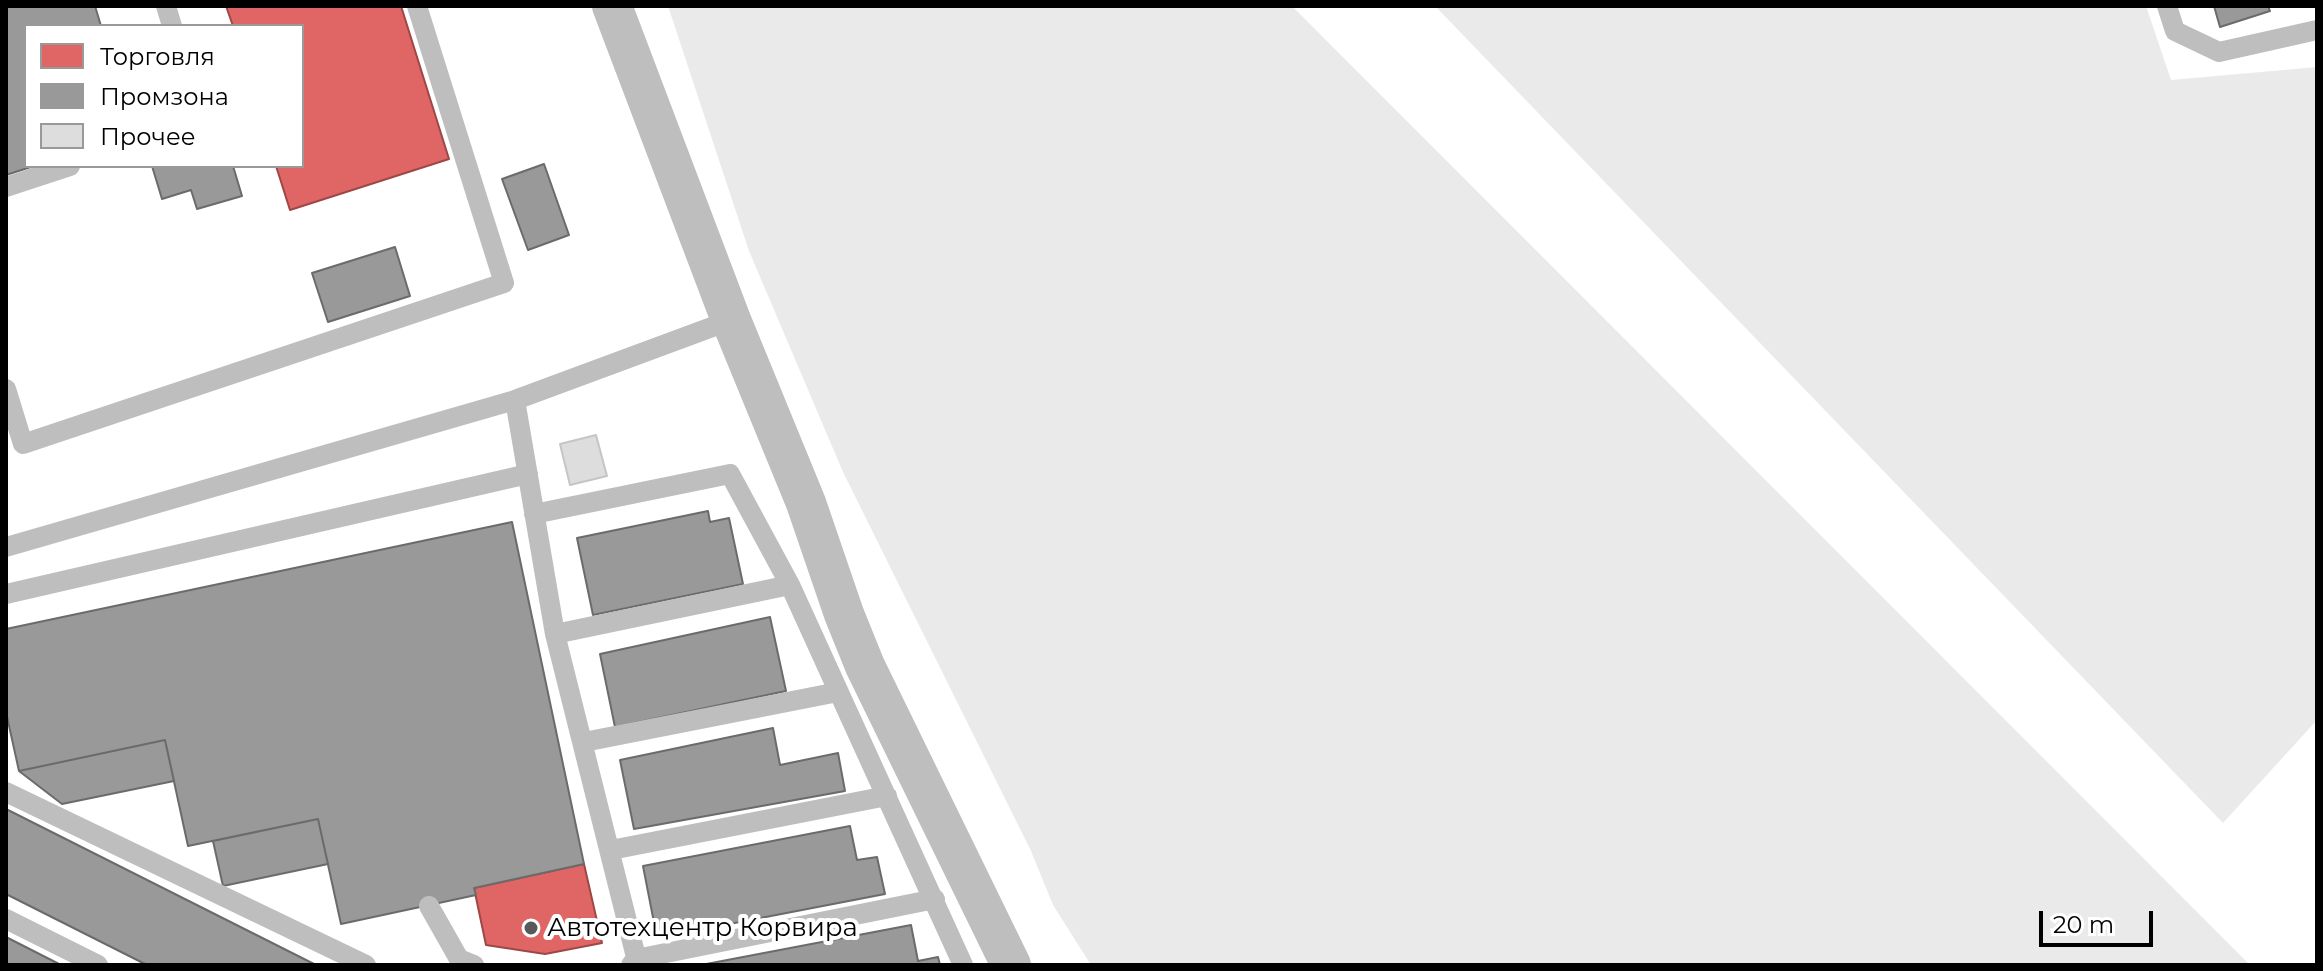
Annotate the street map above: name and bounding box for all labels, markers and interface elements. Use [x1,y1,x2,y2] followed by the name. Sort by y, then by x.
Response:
[24,24,304,168] legend
[100,42,215,71] text: Торговля
[100,82,229,111] text: Промзона
[100,122,196,151] text: Прочее
[2043,895,2157,945] scale bar
[2053,910,2114,939] text: 20 m
[547,912,858,944] place label: Автотехцентр Корвира
[522,919,540,937] marker: Автотехцентр Корвира

